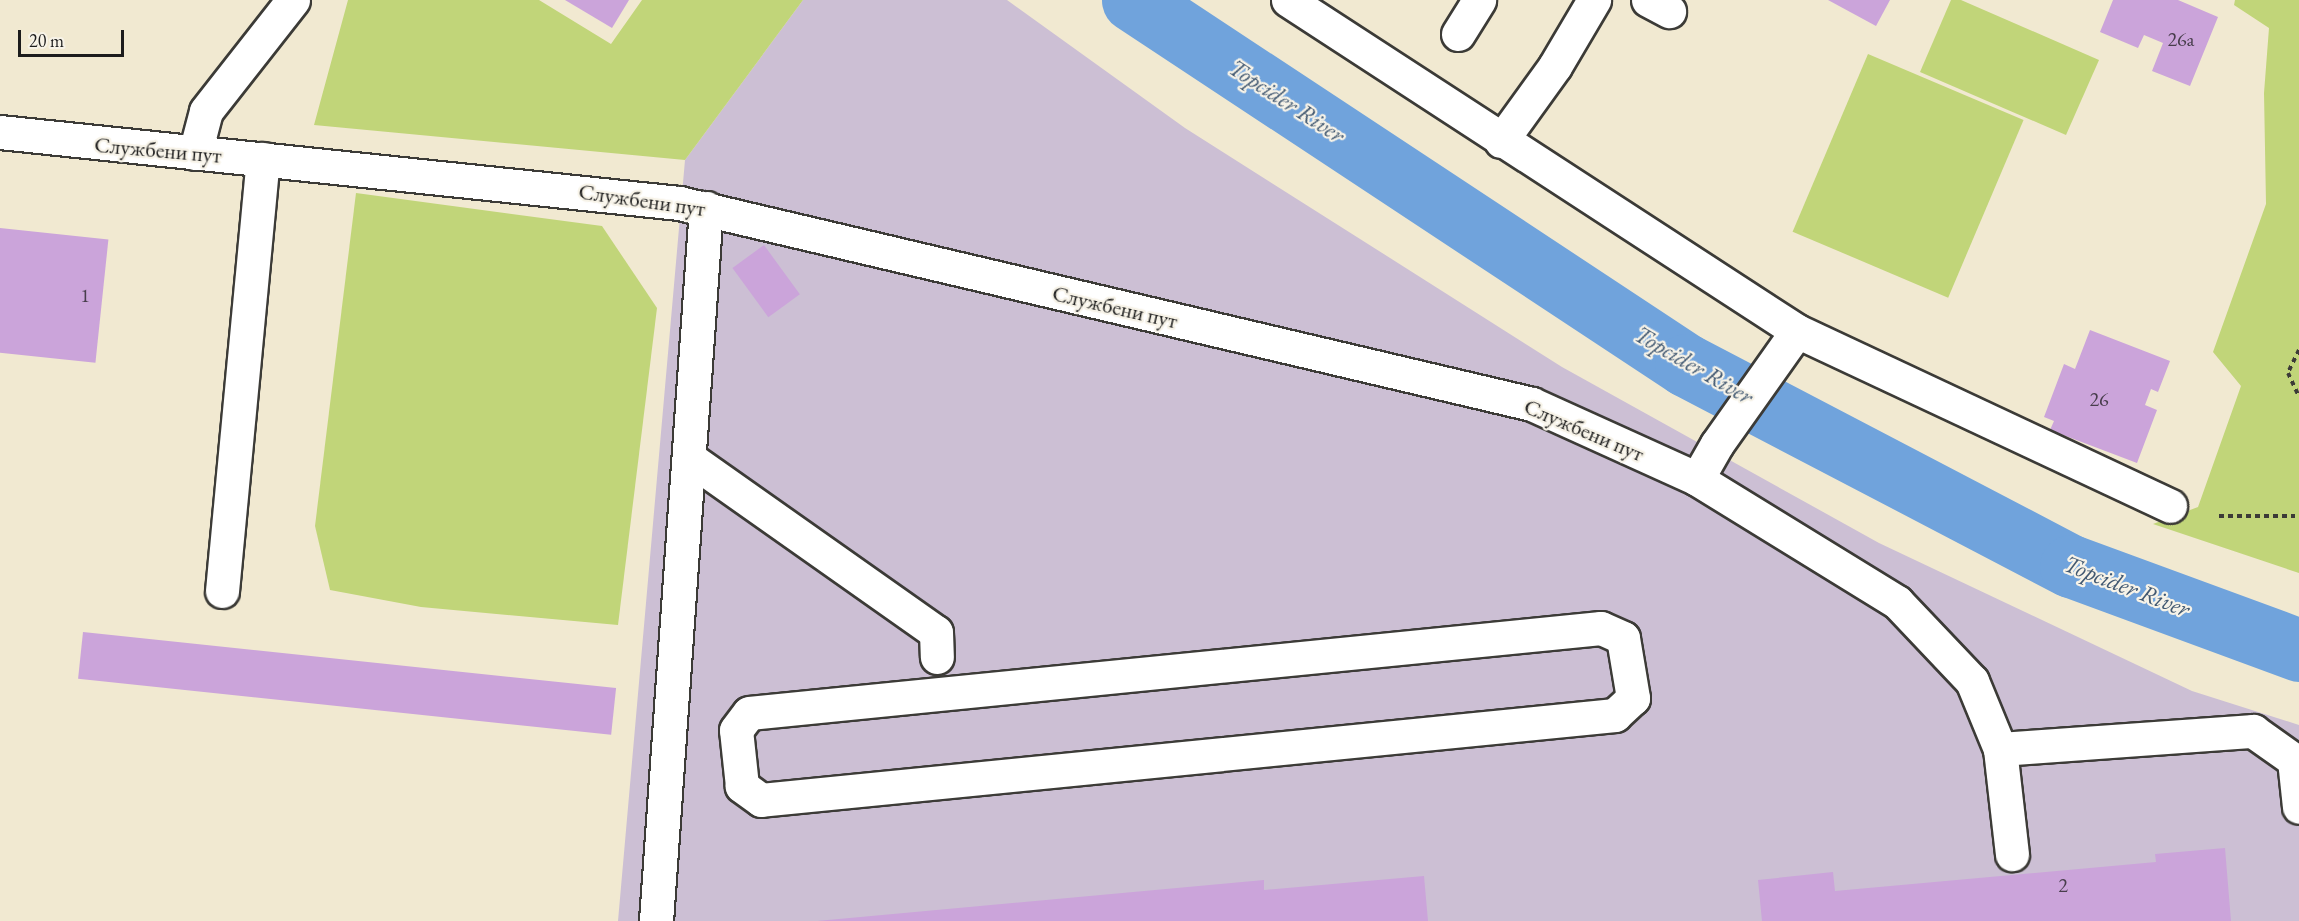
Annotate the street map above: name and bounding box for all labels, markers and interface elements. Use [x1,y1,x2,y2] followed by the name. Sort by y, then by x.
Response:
[21,18,128,56] scale bar
[2167,27,2195,51] house number: 26a
[29,29,64,52] text: 20 m
[1224,53,1350,149] water label: Topcider River
[93,131,223,169] street label: Службени пут
[577,178,707,222] street label: Службени пут
[1050,280,1180,334] street label: Службени пут
[80,283,90,307] house number: 1
[1630,319,1758,411] water label: Topcider River
[2089,387,2109,411] house number: 26
[1520,393,1648,467] street label: Службени пут
[2060,549,2194,623] water label: Topcider River
[2058,873,2068,897] house number: 2

